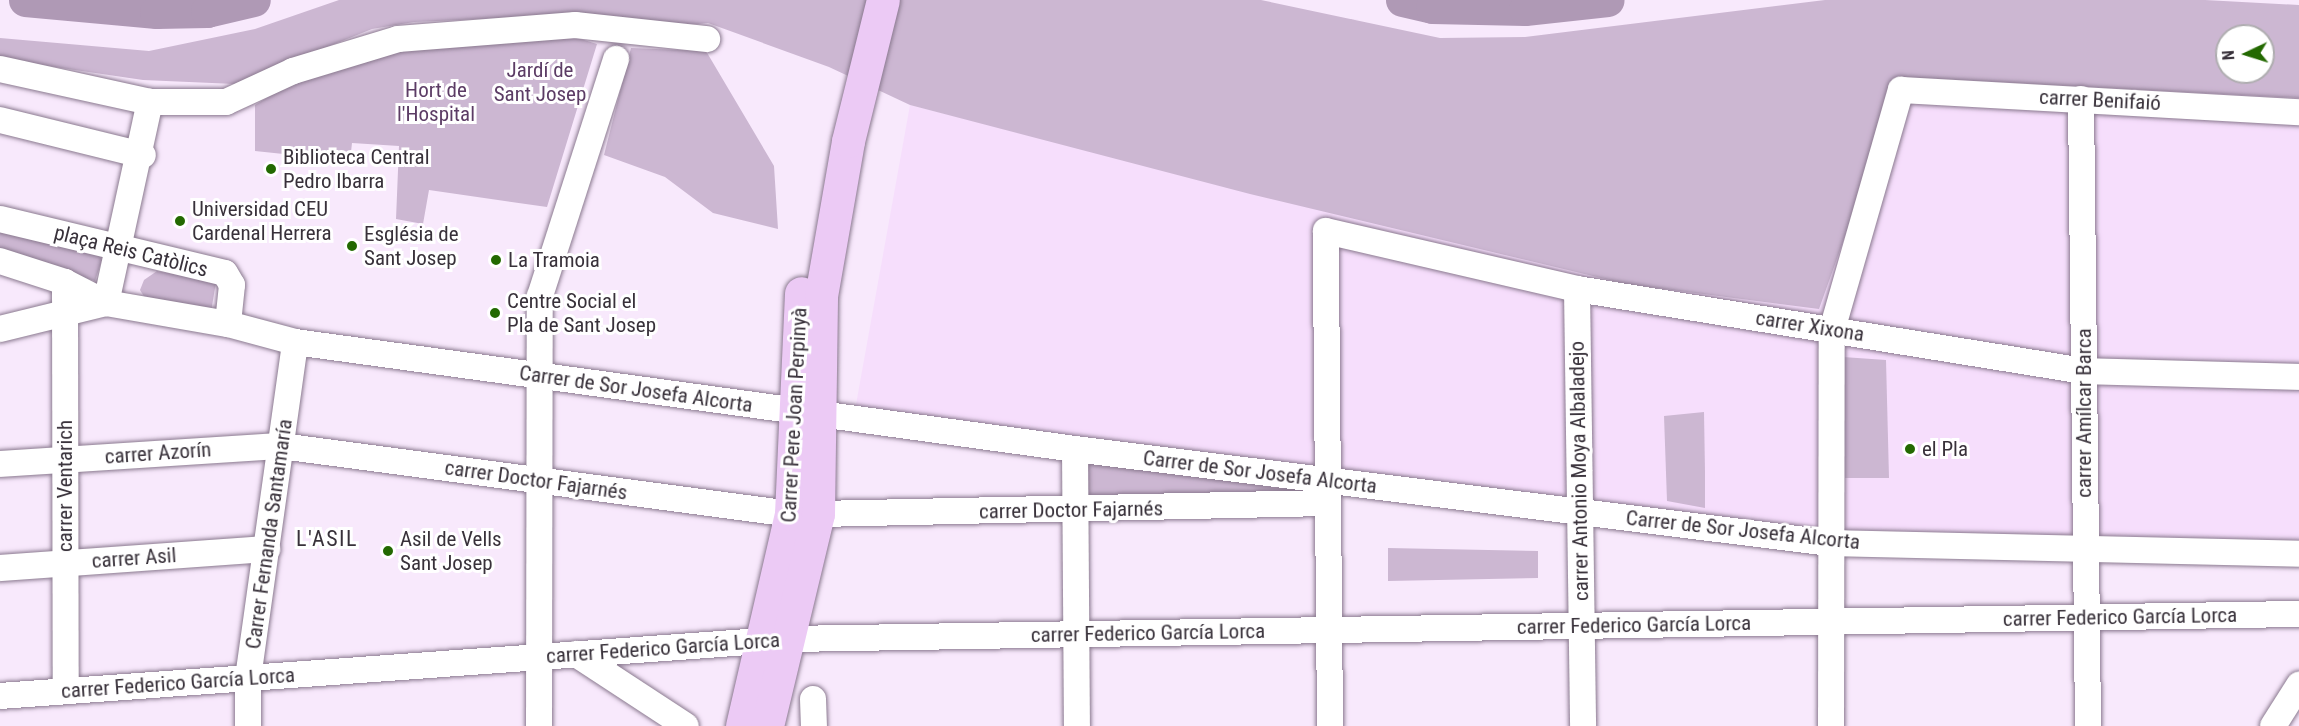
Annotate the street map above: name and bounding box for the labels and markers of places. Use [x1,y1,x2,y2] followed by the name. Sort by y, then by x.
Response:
[283,144,429,194] place label: Biblioteca Central Pedro Ibarra
[264,162,278,176] marker: Biblioteca Central Pedro Ibarra
[192,196,332,246] place label: Universidad CEU Cardenal Herrera
[173,214,187,228] marker: Universidad CEU Cardenal Herrera
[364,221,459,271] place label: Església de Sant Josep
[345,239,359,253] marker: Església de Sant Josep
[508,247,600,273] place label: La Tramoia
[489,253,503,267] marker: La Tramoia
[507,288,656,338] place label: Centre Social el Pla de Sant Josep
[488,306,502,320] marker: Centre Social el Pla de Sant Josep
[1922,436,1968,462] place label: el Pla
[1903,442,1917,456] marker: el Pla
[400,526,502,576] place label: Asil de Vells Sant Josep
[381,544,395,558] marker: Asil de Vells Sant Josep

